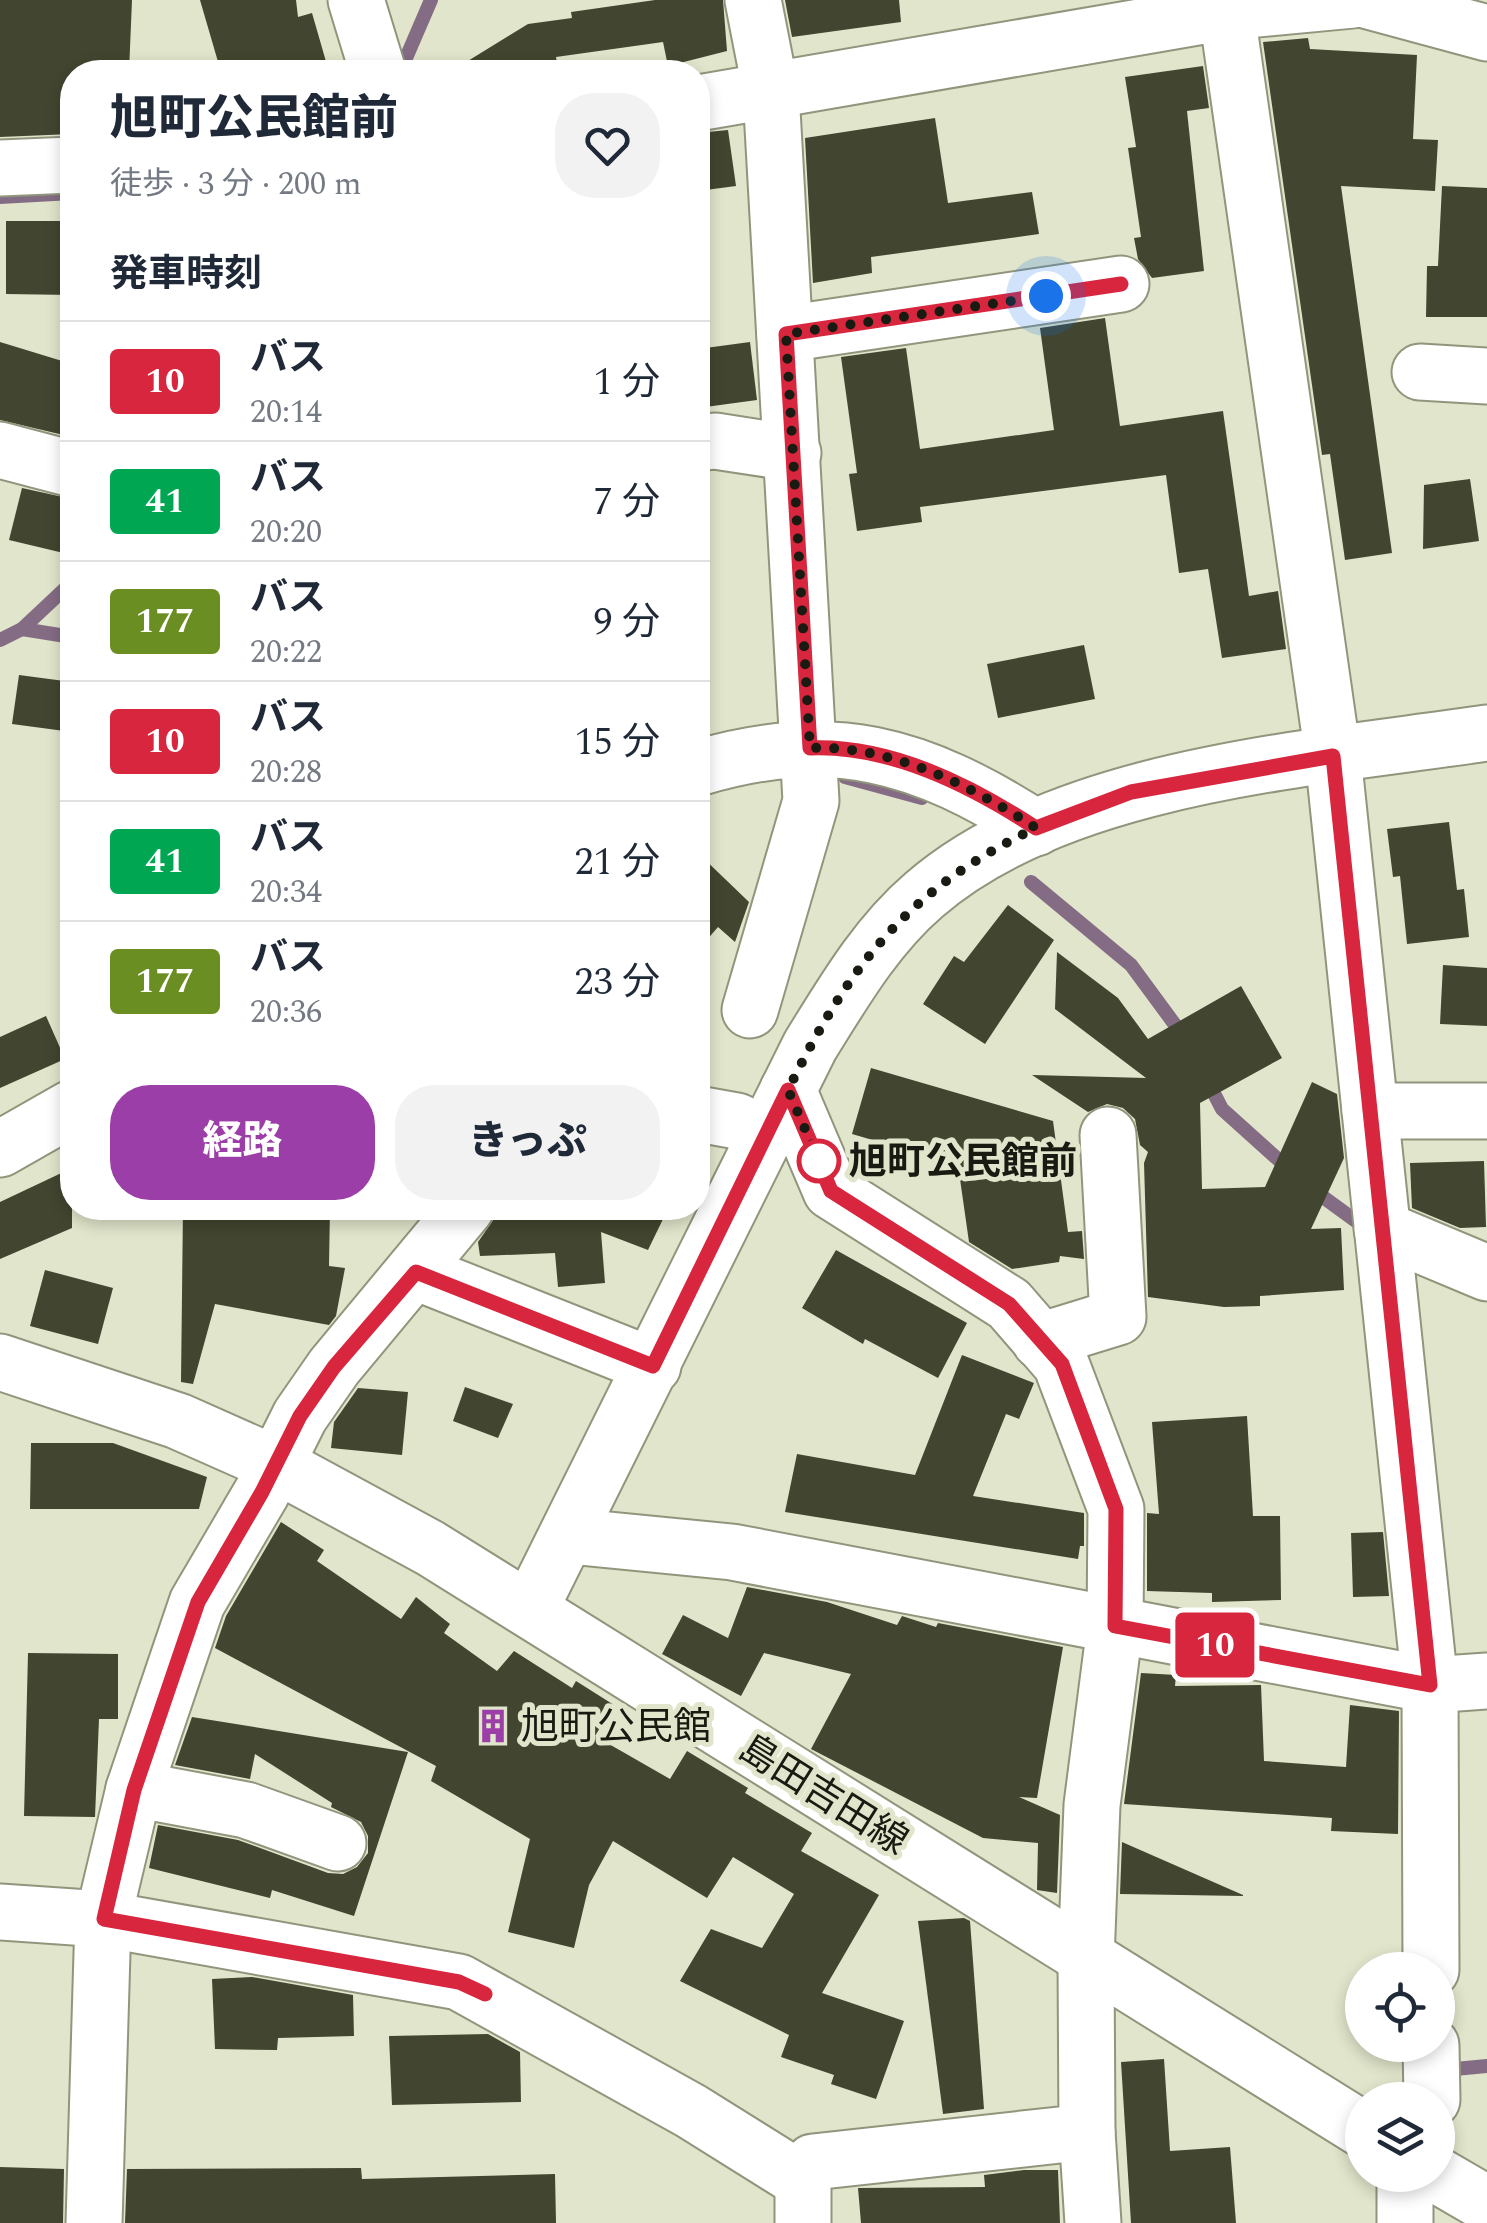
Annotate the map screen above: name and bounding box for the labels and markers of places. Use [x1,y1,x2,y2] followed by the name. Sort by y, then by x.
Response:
[849,1134,1077,1192] place label: 旭町公民館前
[798,1140,840,1182] marker: 旭町公民館前
[521,1699,711,1757] place label: 旭町公民館
[474,1707,512,1745] building icon: 旭町公民館

